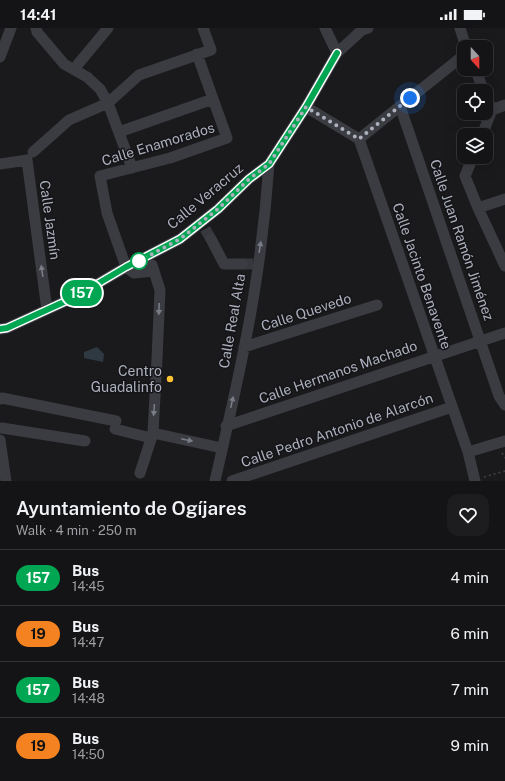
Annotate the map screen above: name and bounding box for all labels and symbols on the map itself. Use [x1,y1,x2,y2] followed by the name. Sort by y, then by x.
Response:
[457,40,493,76] north arrow
[400,88,420,108] your location
[100,119,216,169] street label: Calle Enamorados
[427,157,497,323] street label: Calle Juan Ramón Jiménez
[164,160,246,232] street label: Calle Veracruz
[37,179,63,261] street label: Calle Jazmín
[389,201,455,351] street label: Calle Jacinto Benavente
[258,241,264,253] one-way arrow
[130,252,148,270] unlabelled marker
[39,265,45,277] one-way arrow
[216,272,248,370] street label: Calle Real Alta
[59,280,105,306] line badge: 157
[259,290,353,334] street label: Calle Quevedo
[156,303,163,315] one-way arrow
[257,337,419,407] street label: Calle Hermanos Machado
[91,363,162,395] place label: Centro Guadalinfo
[165,374,175,384] marker: Centro Guadalinfo
[239,390,435,470] street label: Calle Pedro Antonio de Alarcón
[229,396,235,408] one-way arrow
[151,404,158,416] one-way arrow
[181,438,194,444] one-way arrow

